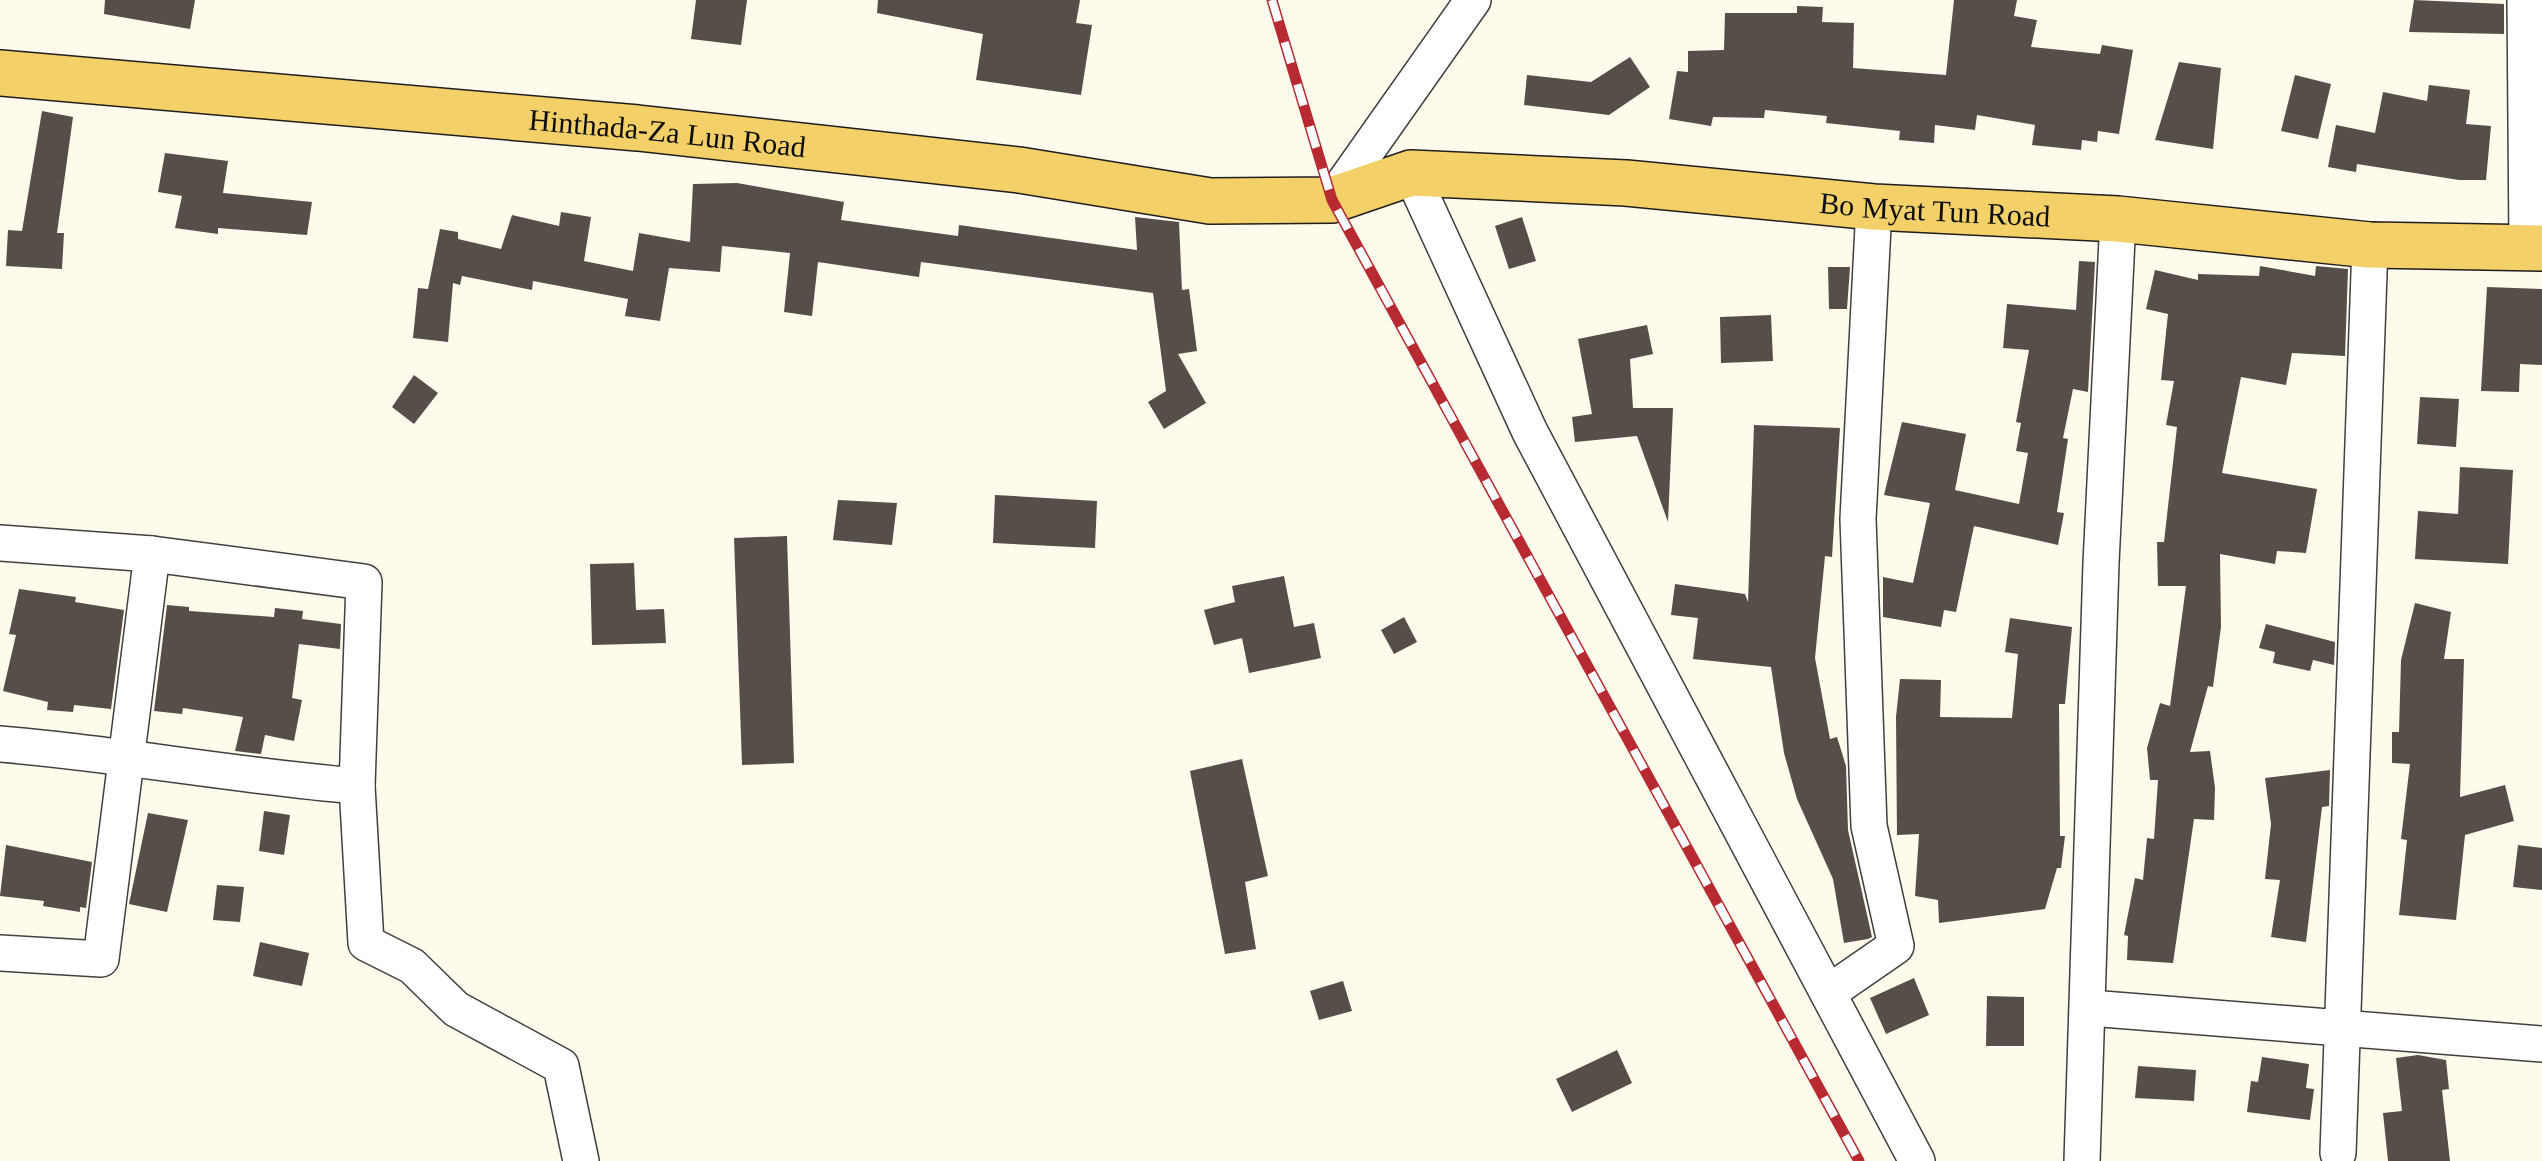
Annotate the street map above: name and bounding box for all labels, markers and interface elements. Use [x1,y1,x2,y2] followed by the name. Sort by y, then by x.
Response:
[527,102,808,163] street label: Hinthada-Za Lun Road
[1818,185,2051,232] street label: Bo Myat Tun Road

